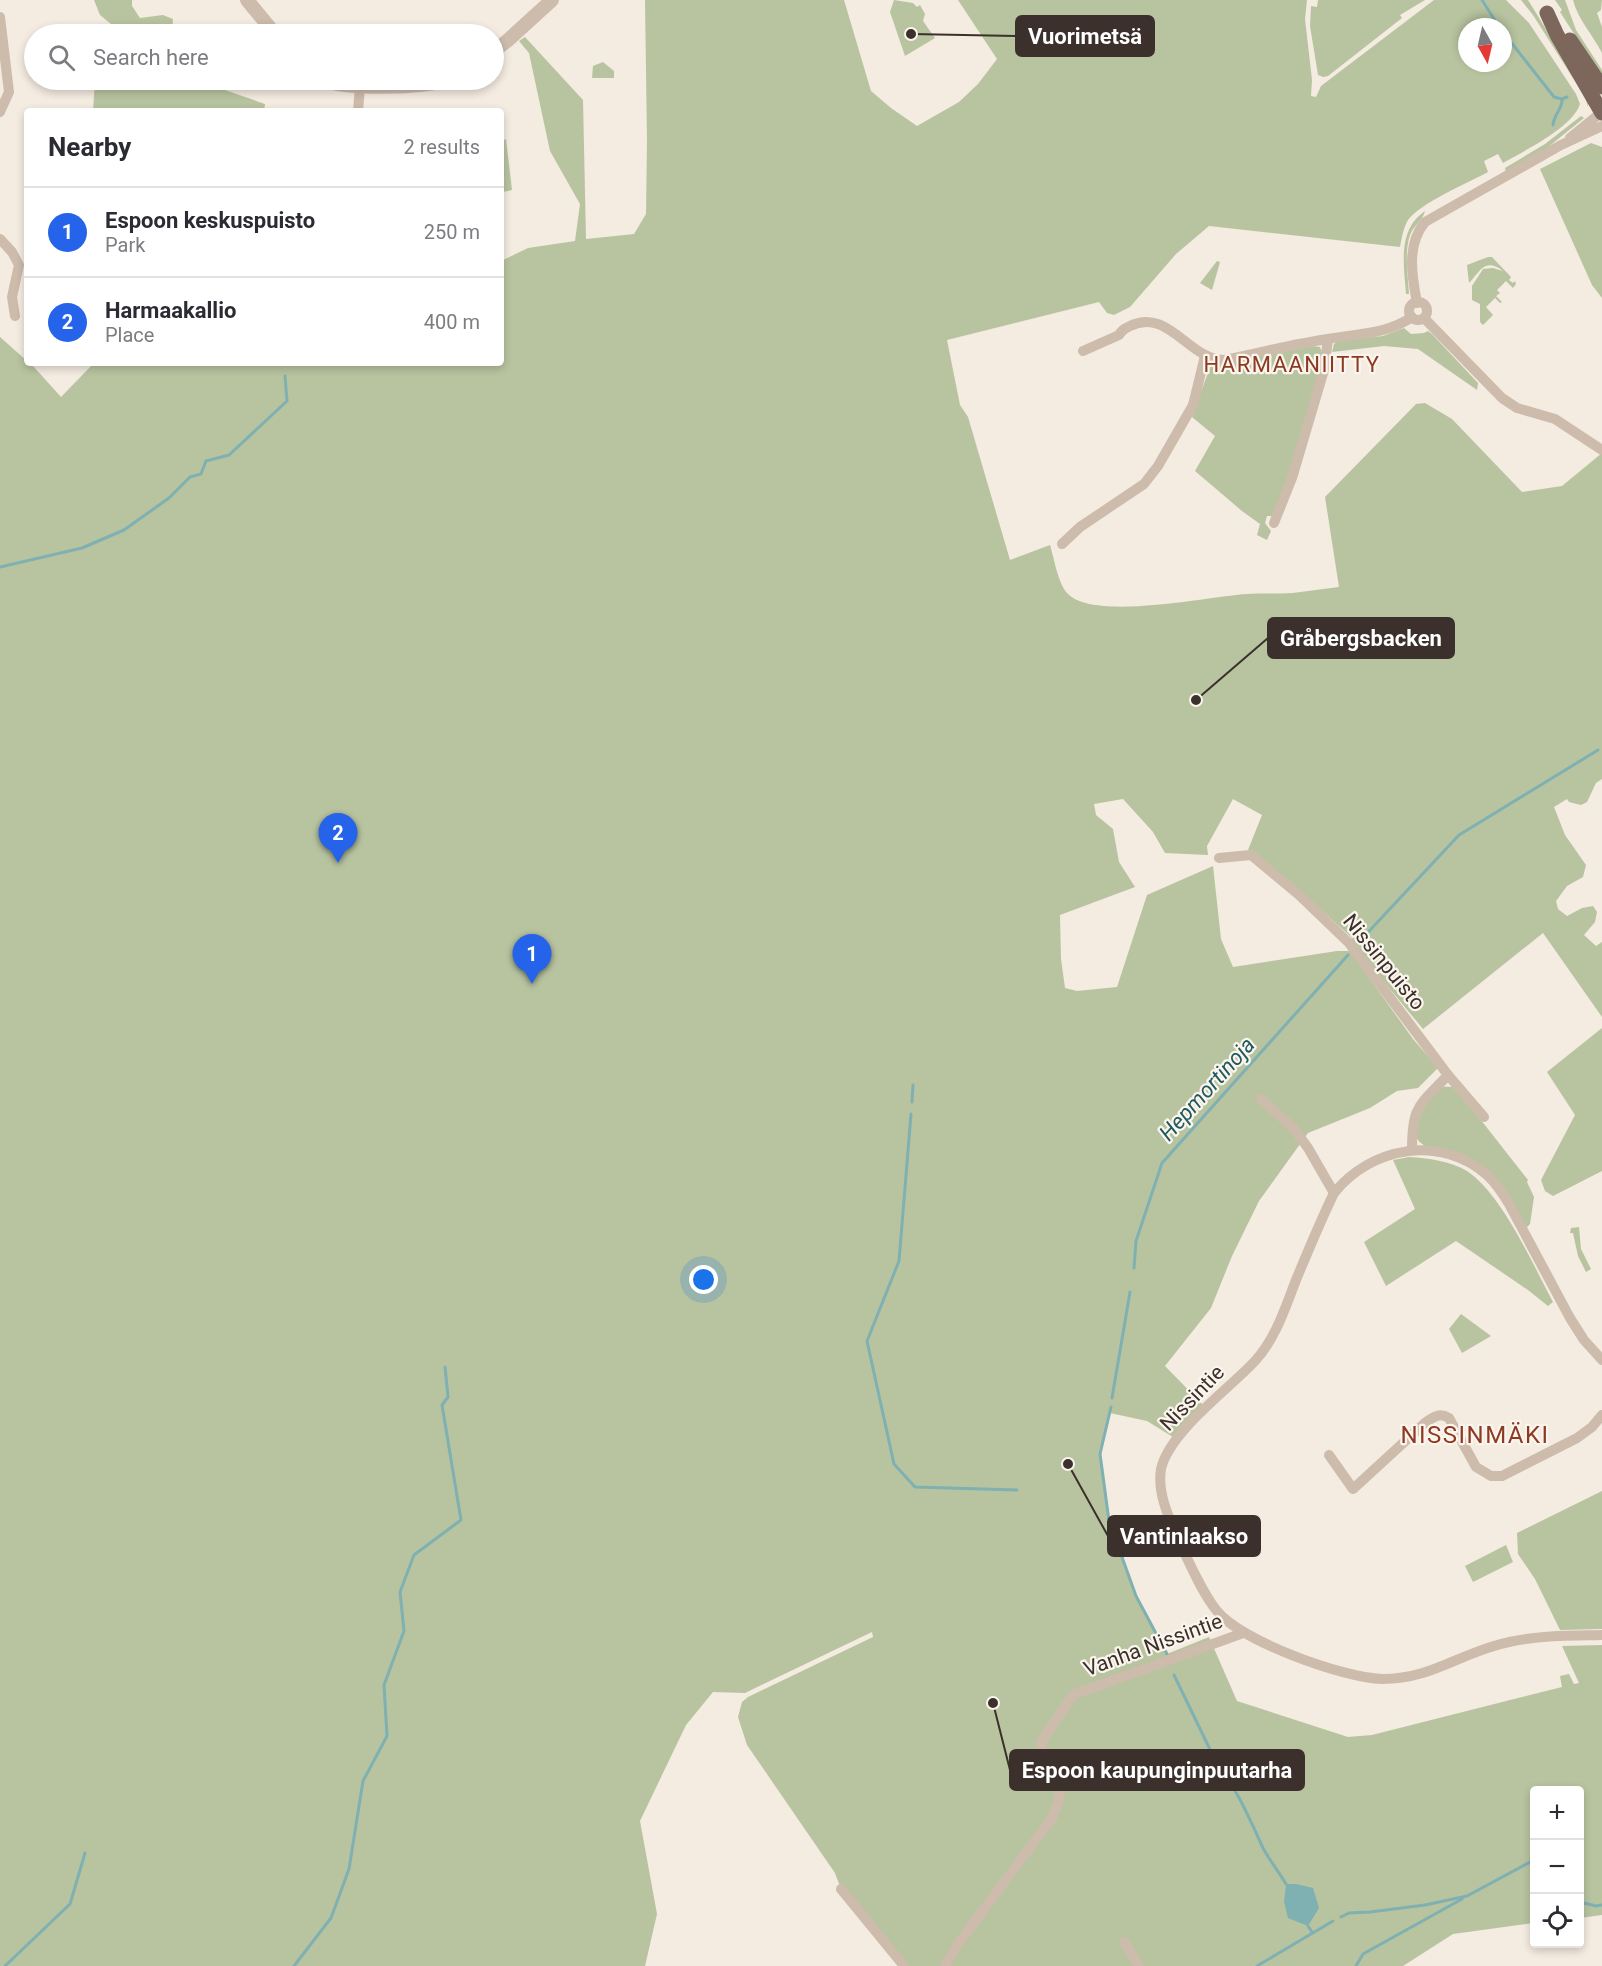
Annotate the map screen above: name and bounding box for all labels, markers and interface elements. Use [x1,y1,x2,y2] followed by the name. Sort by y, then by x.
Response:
[1016,16,1154,56] callout: Vuorimetsä
[1458,18,1512,72] north arrow
[24,24,504,90] search box
[1028,24,1142,49] text: Vuorimetsä
[45,41,78,74] icon: search
[93,45,209,70] text: Search here
[48,132,131,162] text: Nearby
[404,135,480,159] text: 2 results
[105,208,315,233] text: Espoon keskuspuisto
[62,220,73,244] text: 1
[424,220,480,244] text: 250 m
[105,233,145,257] text: Park
[105,298,236,323] text: Harmaakallio
[62,310,73,334] text: 2
[424,310,480,334] text: 400 m
[105,323,154,347] text: Place
[1203,352,1381,377] district label: HARMAANIITTY
[1268,618,1454,658] callout: Gråbergsbacken
[1280,626,1442,651] text: Gråbergsbacken
[318,814,358,863] pin: 2
[1338,909,1430,1015] street label: Nissinpuisto
[512,934,552,984] pin: 1
[1154,1032,1260,1146] water label: Hepmortinoja
[689,1265,718,1294] your location
[1155,1360,1229,1436] street label: Nissintie
[1400,1421,1550,1449] district label: NISSINMÄKI
[1108,1516,1260,1556] callout: Vantinlaakso
[1120,1524,1248,1549] text: Vantinlaakso
[1080,1609,1226,1681] street label: Vanha Nissintie
[1010,1750,1304,1790] callout: Espoon kaupunginpuutarha
[1022,1758,1293,1783] text: Espoon kaupunginpuutarha
[1530,1786,1584,1948] map controls
[1530,1786,1584,1840] button: +
[1530,1840,1584,1894] button: −
[1530,1894,1584,1948] button: locate

